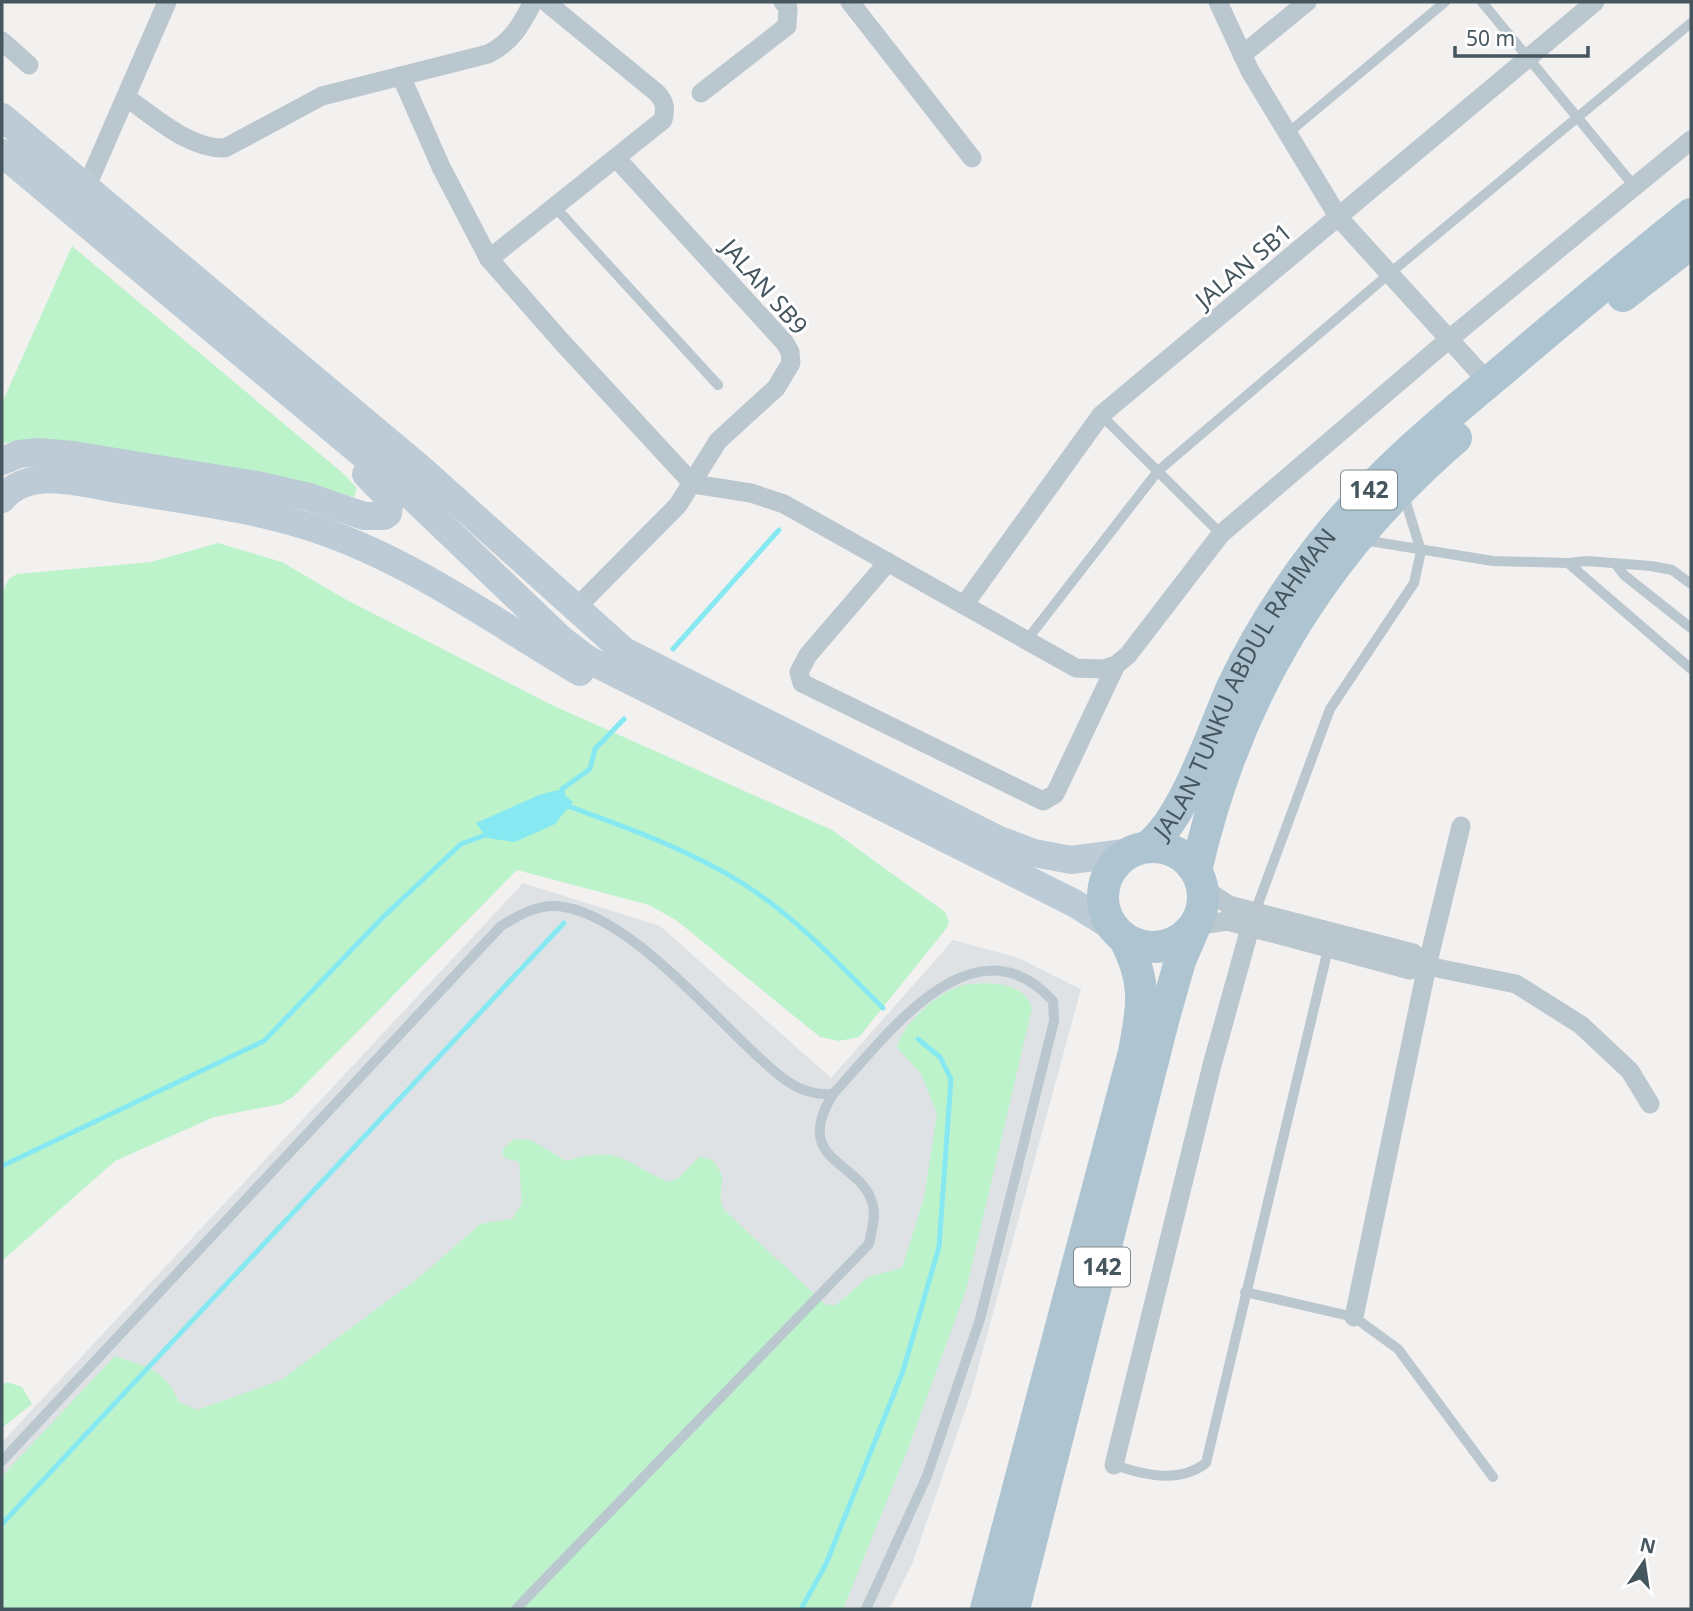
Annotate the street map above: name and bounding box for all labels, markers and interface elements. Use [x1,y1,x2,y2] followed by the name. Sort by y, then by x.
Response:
[1455,14,1588,58] scale bar
[1466,24,1515,52] text: 50 m
[1186,215,1298,316] street label: JALAN SB1
[713,230,816,341] street label: JALAN SB9
[1341,470,1397,510] road number: 142
[1144,521,1343,847] street label: JALAN TUNKU ABDUL RAHMAN
[1074,1248,1130,1286] road number: 142
[1609,1527,1679,1597] north arrow
[1637,1531,1658,1560] text: N

